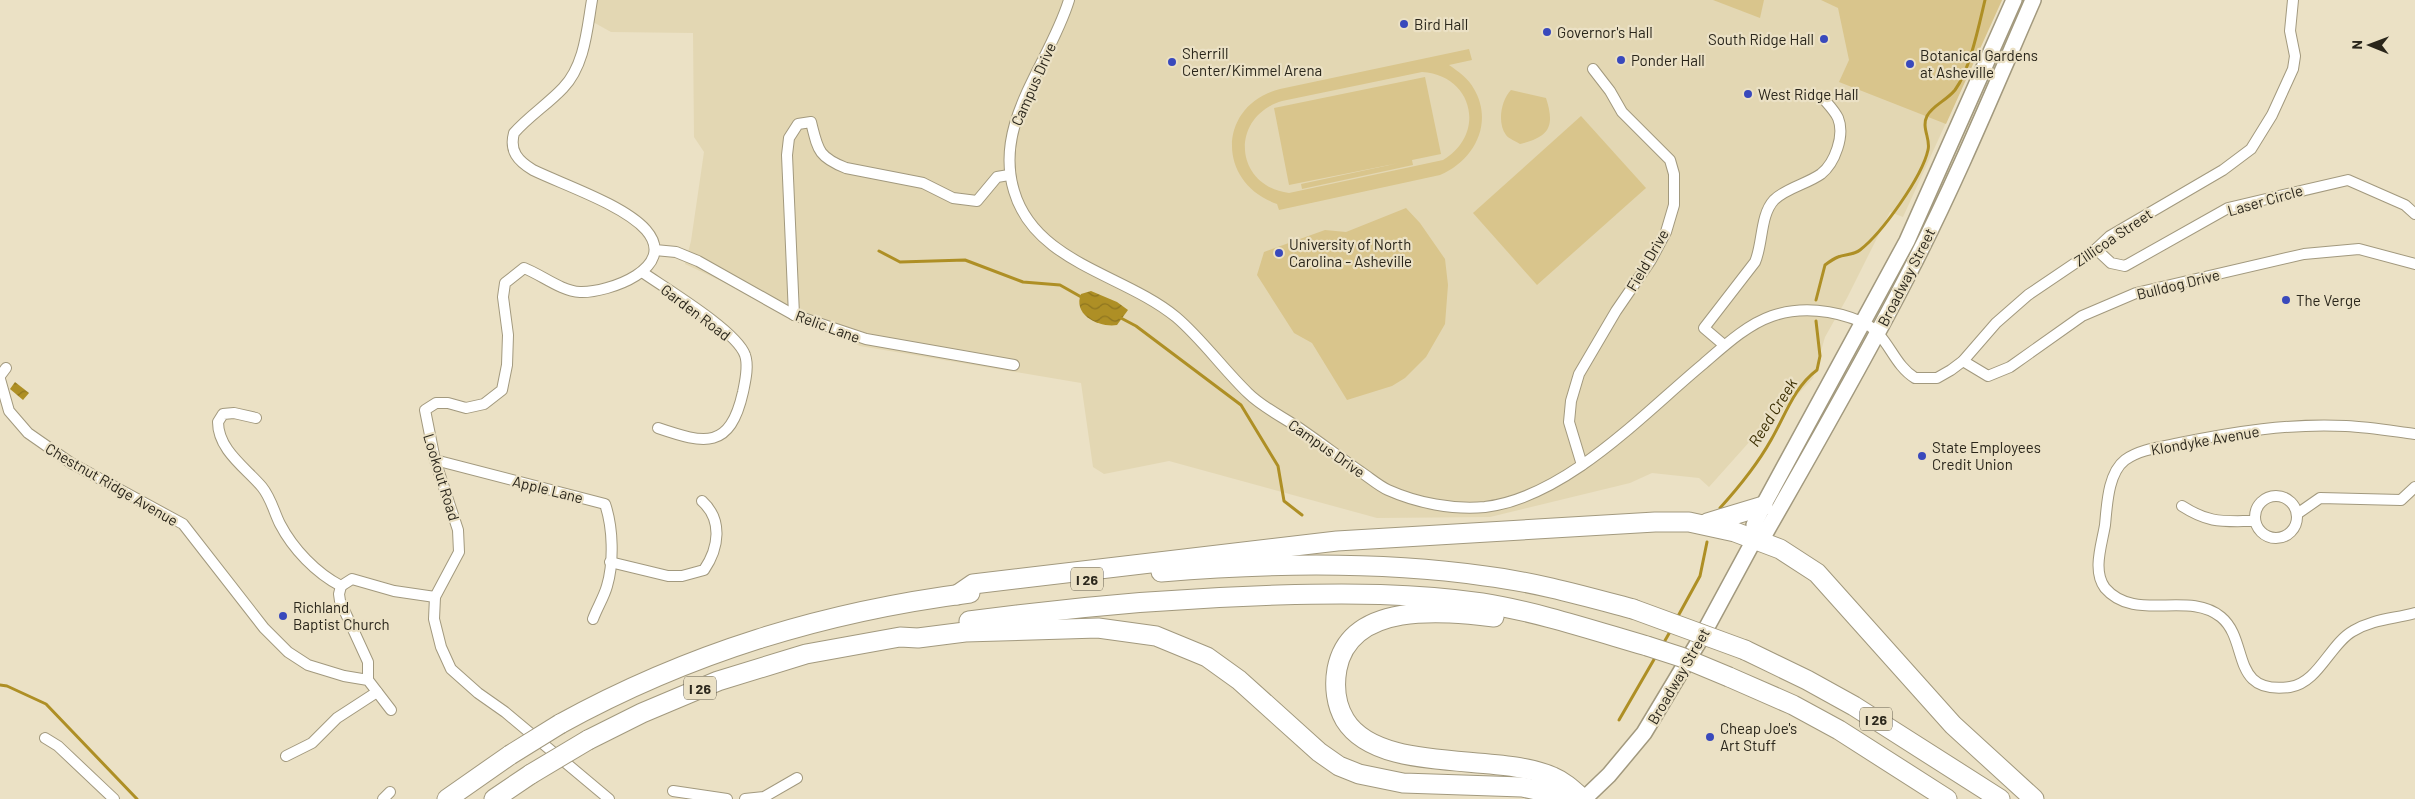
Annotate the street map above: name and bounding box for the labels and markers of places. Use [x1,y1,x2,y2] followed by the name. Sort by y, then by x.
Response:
[1414,15,1468,33] place label: Bird Hall
[1398,18,1410,30] marker: Bird Hall
[1557,23,1653,41] place label: Governor's Hall
[1541,26,1553,38] marker: Governor's Hall
[1708,30,1814,48] place label: South Ridge Hall
[1818,33,1830,45] marker: South Ridge Hall
[1182,44,1322,79] place label: Sherrill Center/Kimmel Arena
[1920,46,2038,81] place label: Botanical Gardens at Asheville
[1631,51,1705,69] place label: Ponder Hall
[1615,54,1627,66] marker: Ponder Hall
[1166,56,1178,68] marker: Sherrill Center/Kimmel Arena
[1904,58,1916,70] marker: Botanical Gardens at Asheville
[1758,85,1859,103] place label: West Ridge Hall
[1742,88,1754,100] marker: West Ridge Hall
[1289,235,1412,270] place label: University of North Carolina - Asheville
[1273,247,1285,259] marker: University of North Carolina - Asheville
[2296,291,2361,309] place label: The Verge
[2280,294,2292,306] marker: The Verge
[1932,438,2041,473] place label: State Employees Credit Union
[1916,450,1928,462] marker: State Employees Credit Union
[293,598,390,633] place label: Richland Baptist Church
[277,610,289,622] marker: Richland Baptist Church
[1720,719,1797,754] place label: Cheap Joe's Art Stuff
[1704,731,1716,743] marker: Cheap Joe's Art Stuff

